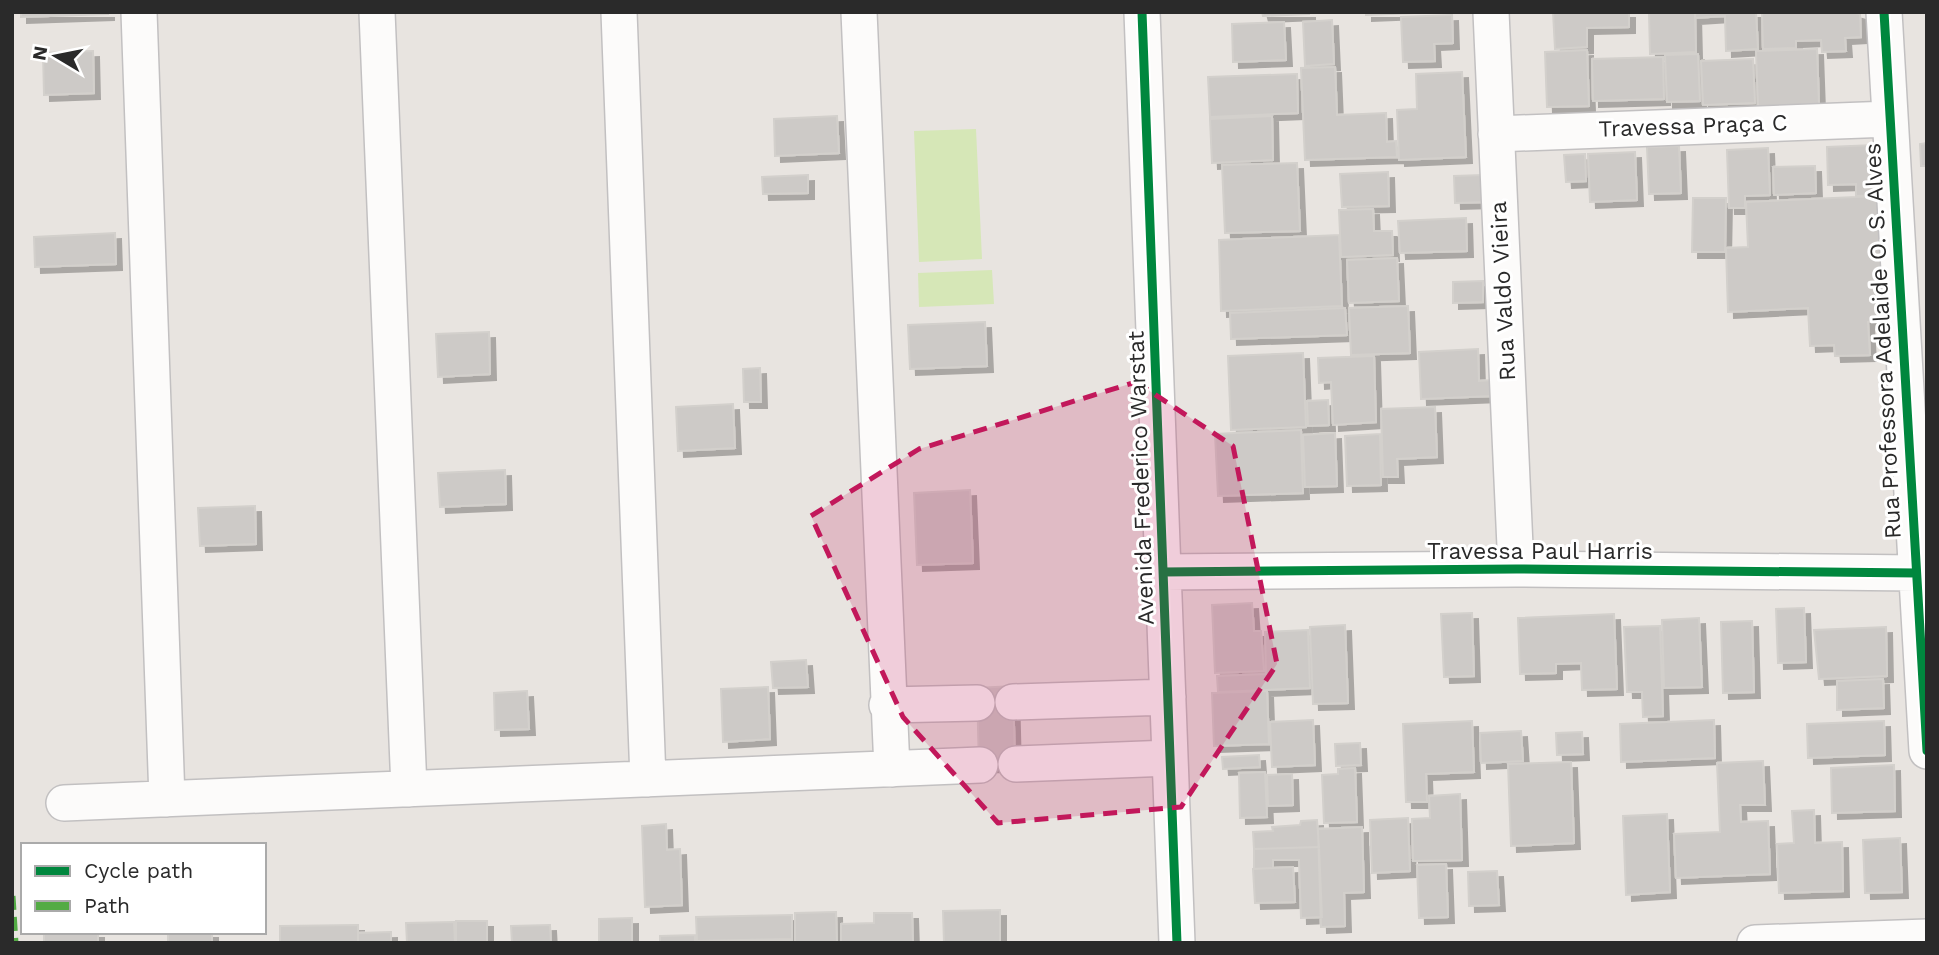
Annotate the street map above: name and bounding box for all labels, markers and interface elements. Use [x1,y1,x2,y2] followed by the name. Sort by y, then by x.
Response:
[21,21,91,91] north arrow
[27,44,52,62] text: N
[1598,109,1788,143] street label: Travessa Praça C
[1859,142,1907,540] street label: Rua Professora Adelaide O. S. Alves
[1485,200,1521,382] street label: Rua Valdo Vieira
[1122,330,1160,626] street label: Avenida Frederico Warstat
[1427,538,1653,565] street label: Travessa Paul Harris
[21,843,266,934] legend
[84,858,193,883] text: Cycle path
[84,893,130,918] text: Path

